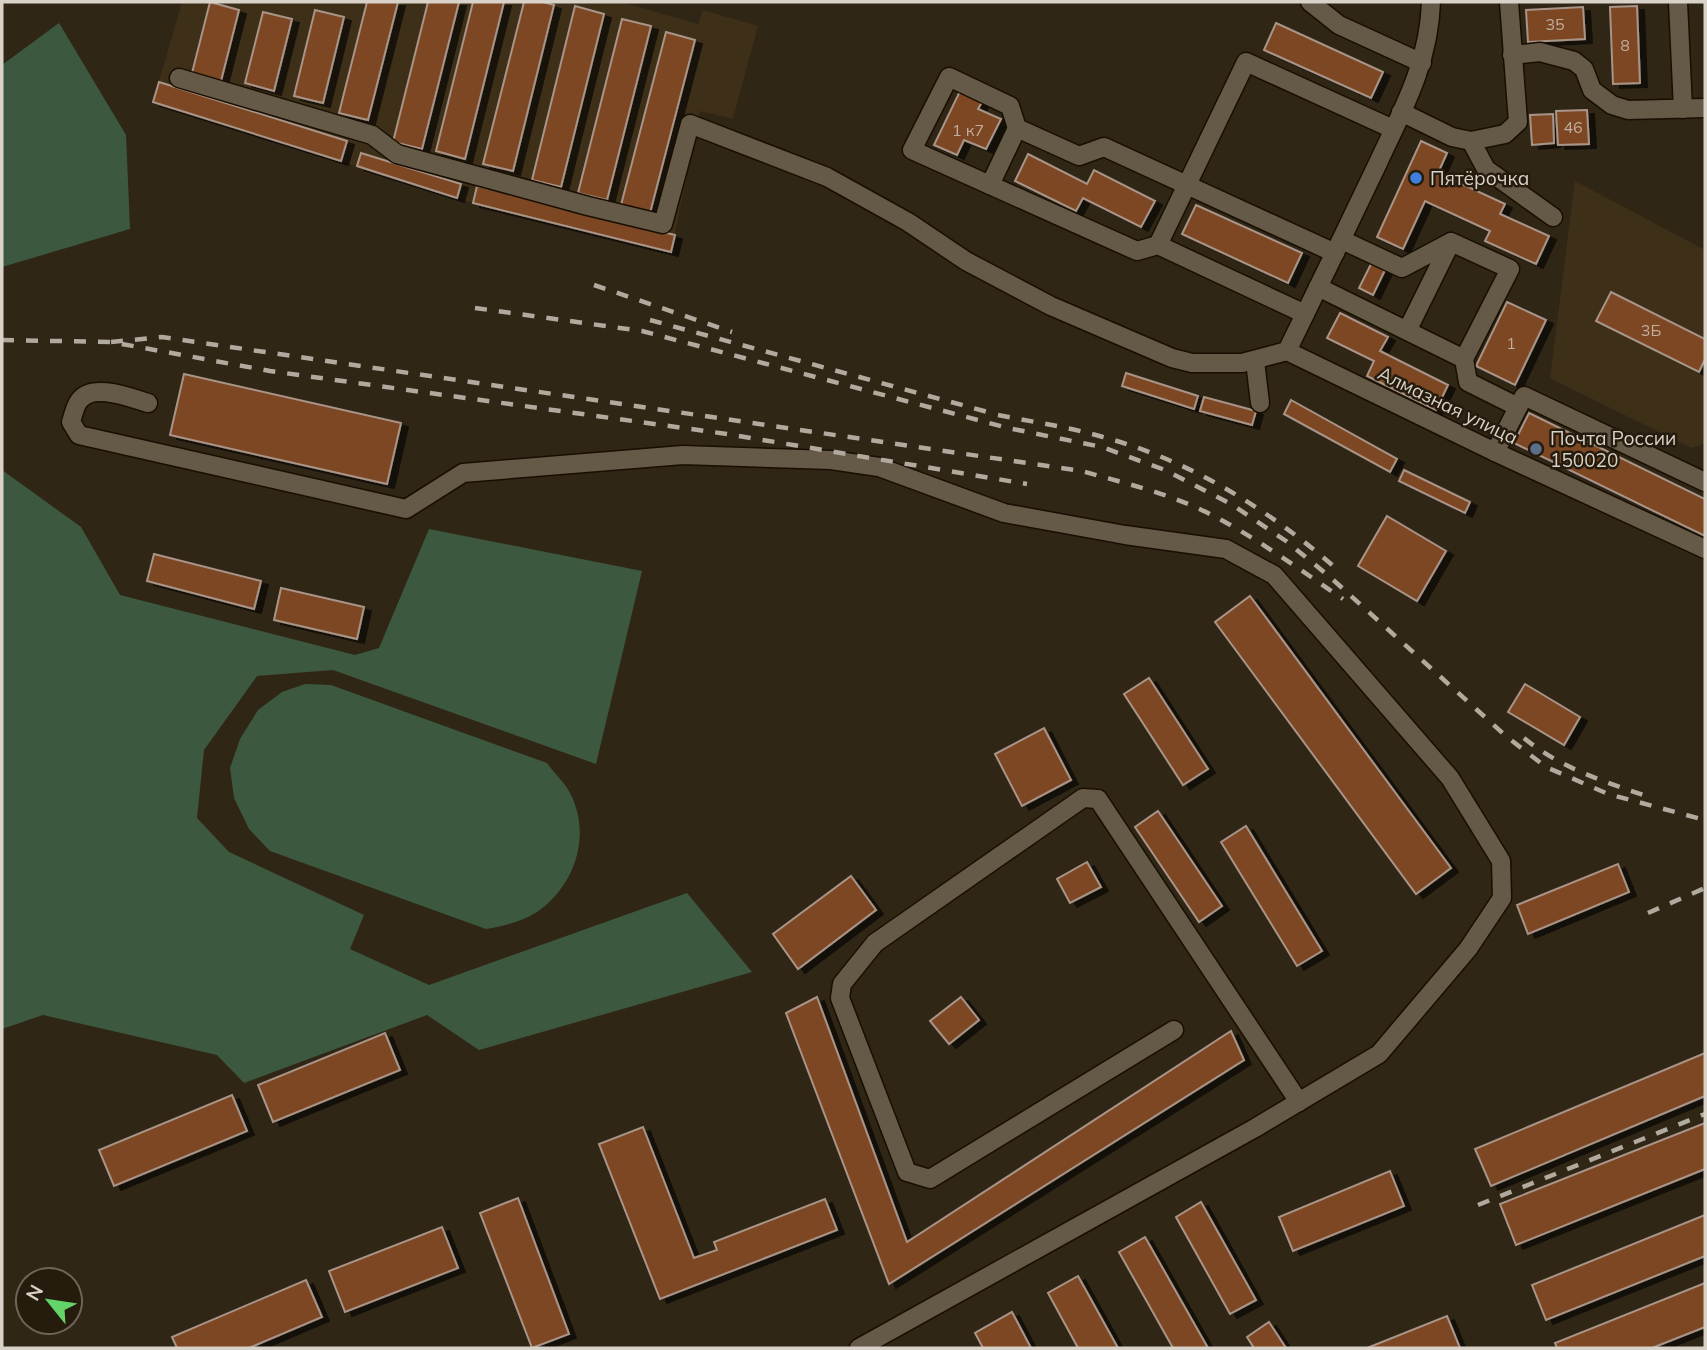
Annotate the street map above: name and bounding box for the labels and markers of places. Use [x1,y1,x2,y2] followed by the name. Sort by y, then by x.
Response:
[1430,166,1529,190] place label: Пятёрочка
[1408,170,1424,186] marker: Пятёрочка
[1550,426,1676,472] place label: Почта России 150020
[1528,441,1544,457] marker: Почта России 150020

